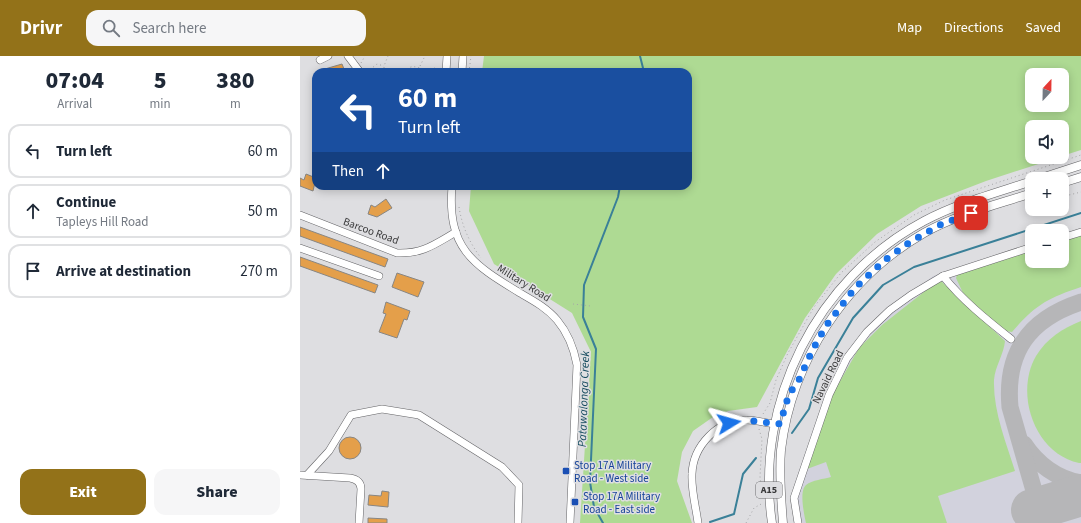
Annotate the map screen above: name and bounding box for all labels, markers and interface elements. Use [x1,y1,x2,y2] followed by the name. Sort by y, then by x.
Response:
[86,10,366,46] search box
[20,15,62,42] text: Drivr
[100,17,122,39] icon: search
[132,18,206,39] text: Search here
[897,18,922,38] text: Map
[944,18,1003,38] text: Directions
[1025,18,1061,38] text: Saved
[45,63,104,98] text: 07:04
[154,63,167,98] text: 5
[216,63,255,98] text: 380
[1025,68,1069,112] north arrow
[1025,68,1069,268] map controls
[398,78,457,118] text: 60 m
[332,84,384,136] icon: left
[57,95,92,113] text: Arrival
[150,95,171,113] text: min
[230,95,241,113] text: m
[398,115,460,140] text: Turn left
[1025,120,1069,164] button: sound
[22,140,44,162] icon: left
[56,141,112,162] text: Turn left
[248,141,278,162] text: 60 m
[372,160,394,182] icon: ahead
[332,161,364,182] text: Then
[1025,172,1069,216] button: +
[56,192,116,213] text: Continue
[954,196,988,230] pin
[22,200,44,222] icon: ahead
[248,201,278,222] text: 50 m
[960,202,982,224] icon: arrive
[56,213,149,231] text: Tapleys Hill Road
[341,214,401,248] street label: Barcoo Road
[1025,224,1069,268] button: −
[22,260,44,282] icon: arrive
[56,261,191,282] text: Arrive at destination
[240,261,278,282] text: 270 m
[494,261,554,305] street label: Military Road
[809,348,847,406] street label: Navaid Road
[574,350,594,447] water label: Patawalonga Creek
[708,402,750,444] position arrow
[574,458,651,486] place label: Stop 17A Military Road - West side
[561,466,571,476] marker: Stop 17A Military Road - West side
[20,469,146,515] button: Exit
[154,469,280,515] button: Share
[756,482,782,498] road number: A15
[583,489,660,517] place label: Stop 17A Military Road - East side
[570,497,580,507] marker: Stop 17A Military Road - East side

